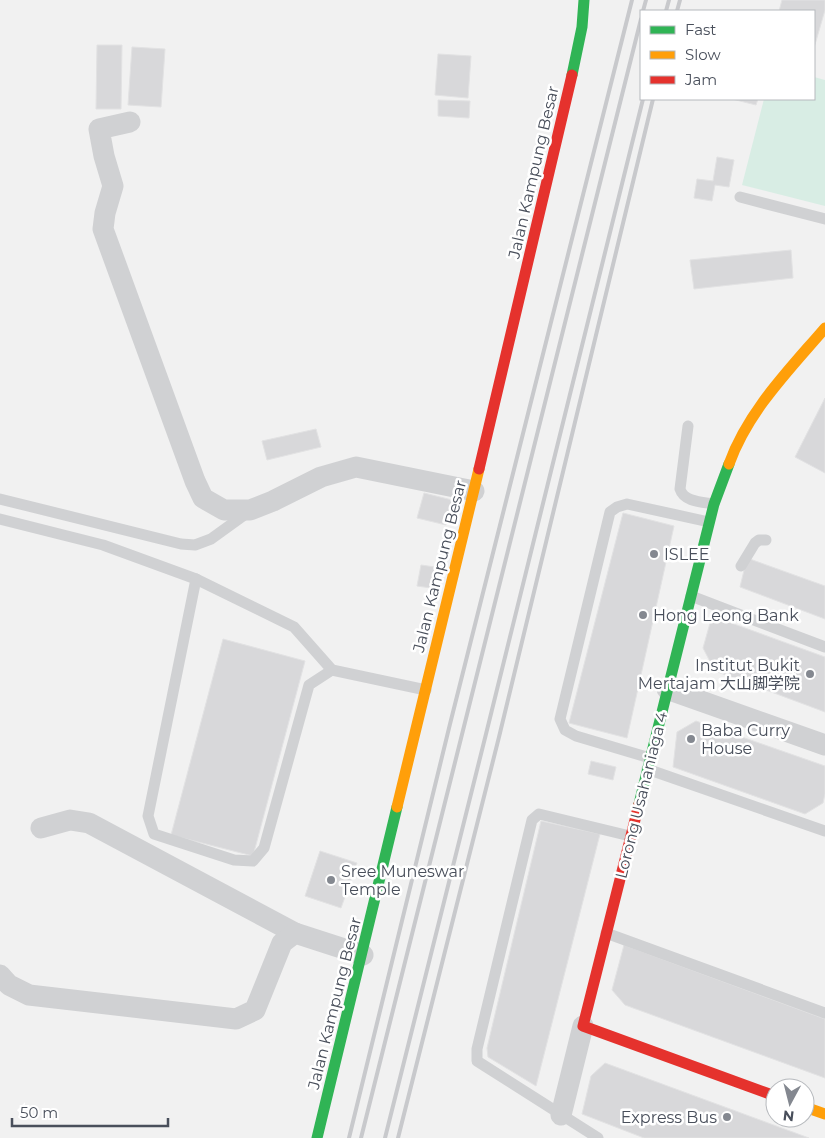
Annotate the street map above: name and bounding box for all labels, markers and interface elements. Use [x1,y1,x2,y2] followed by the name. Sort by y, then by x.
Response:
[640,10,815,100] legend
[685,20,716,39] text: Fast
[685,45,721,64] text: Slow
[684,70,717,89] text: Jam
[504,84,563,261] street label: Jalan Kampung Besar
[409,478,470,655] street label: Jalan Kampung Besar
[664,545,710,564] place label: ISLEE
[648,548,660,560] marker: ISLEE
[653,606,799,625] place label: Hong Leong Bank
[637,609,649,621] marker: Hong Leong Bank
[638,656,800,693] place label: Institut Bukit Mertajam 大山脚学院
[804,668,816,680] marker: Institut Bukit Mertajam 大山脚学院
[612,709,672,881] street label: Lorong Usahaniaga 4
[701,721,790,758] place label: Baba Curry House
[685,733,697,745] marker: Baba Curry House
[341,862,464,899] place label: Sree Muneswar Temple
[325,874,337,886] marker: Sree Muneswar Temple
[304,915,365,1092] street label: Jalan Kampung Besar
[765,1078,815,1128] north arrow
[12,1096,169,1128] scale bar
[20,1103,58,1122] text: 50 m
[782,1106,795,1126] text: N
[621,1108,717,1127] place label: Express Bus
[721,1111,733,1123] marker: Express Bus

